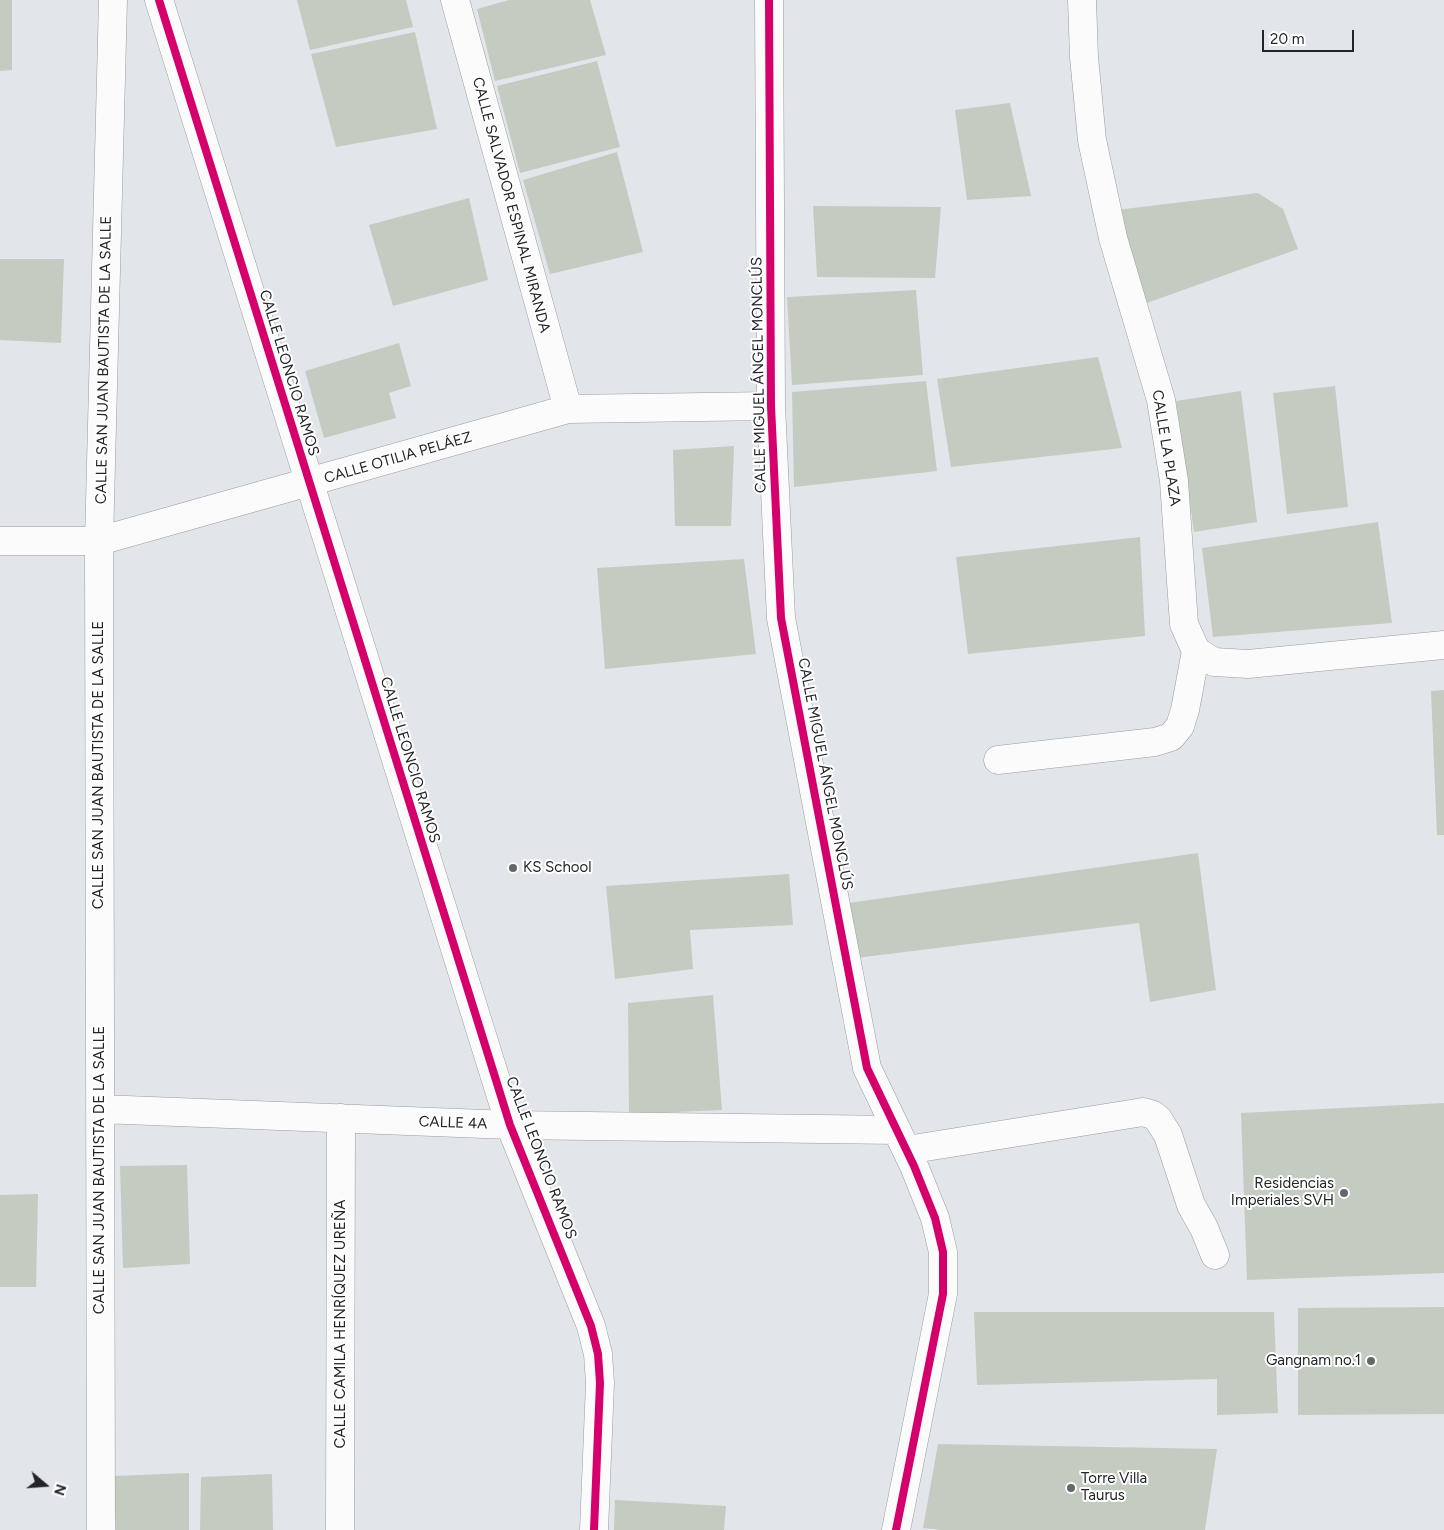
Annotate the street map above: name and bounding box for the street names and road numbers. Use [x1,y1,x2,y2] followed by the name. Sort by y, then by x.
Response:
[468,75,554,335] street label: CALLE SALVADOR ESPINAL MIRANDA
[92,216,116,504] street label: CALLE SAN JUAN BAUTISTA DE LA SALLE
[748,257,770,493] street label: CALLE MIGUEL ÁNGEL MONCLÚS
[255,288,323,458] street label: CALLE LEONCIO RAMOS
[1148,389,1184,507] street label: CALLE LA PLAZA
[322,428,474,488] street label: CALLE OTILIA PELÁEZ
[90,621,108,909] street label: CALLE SAN JUAN BAUTISTA DE LA SALLE
[794,656,856,892] street label: CALLE MIGUEL ÁNGEL MONCLÚS
[376,675,444,845] street label: CALLE LEONCIO RAMOS
[91,1026,109,1314] street label: CALLE SAN JUAN BAUTISTA DE LA SALLE
[502,1074,580,1242] street label: CALLE LEONCIO RAMOS
[418,1113,488,1133] street label: CALLE 4A
[332,1200,350,1448] street label: CALLE CAMILA HENRÍQUEZ UREÑA

